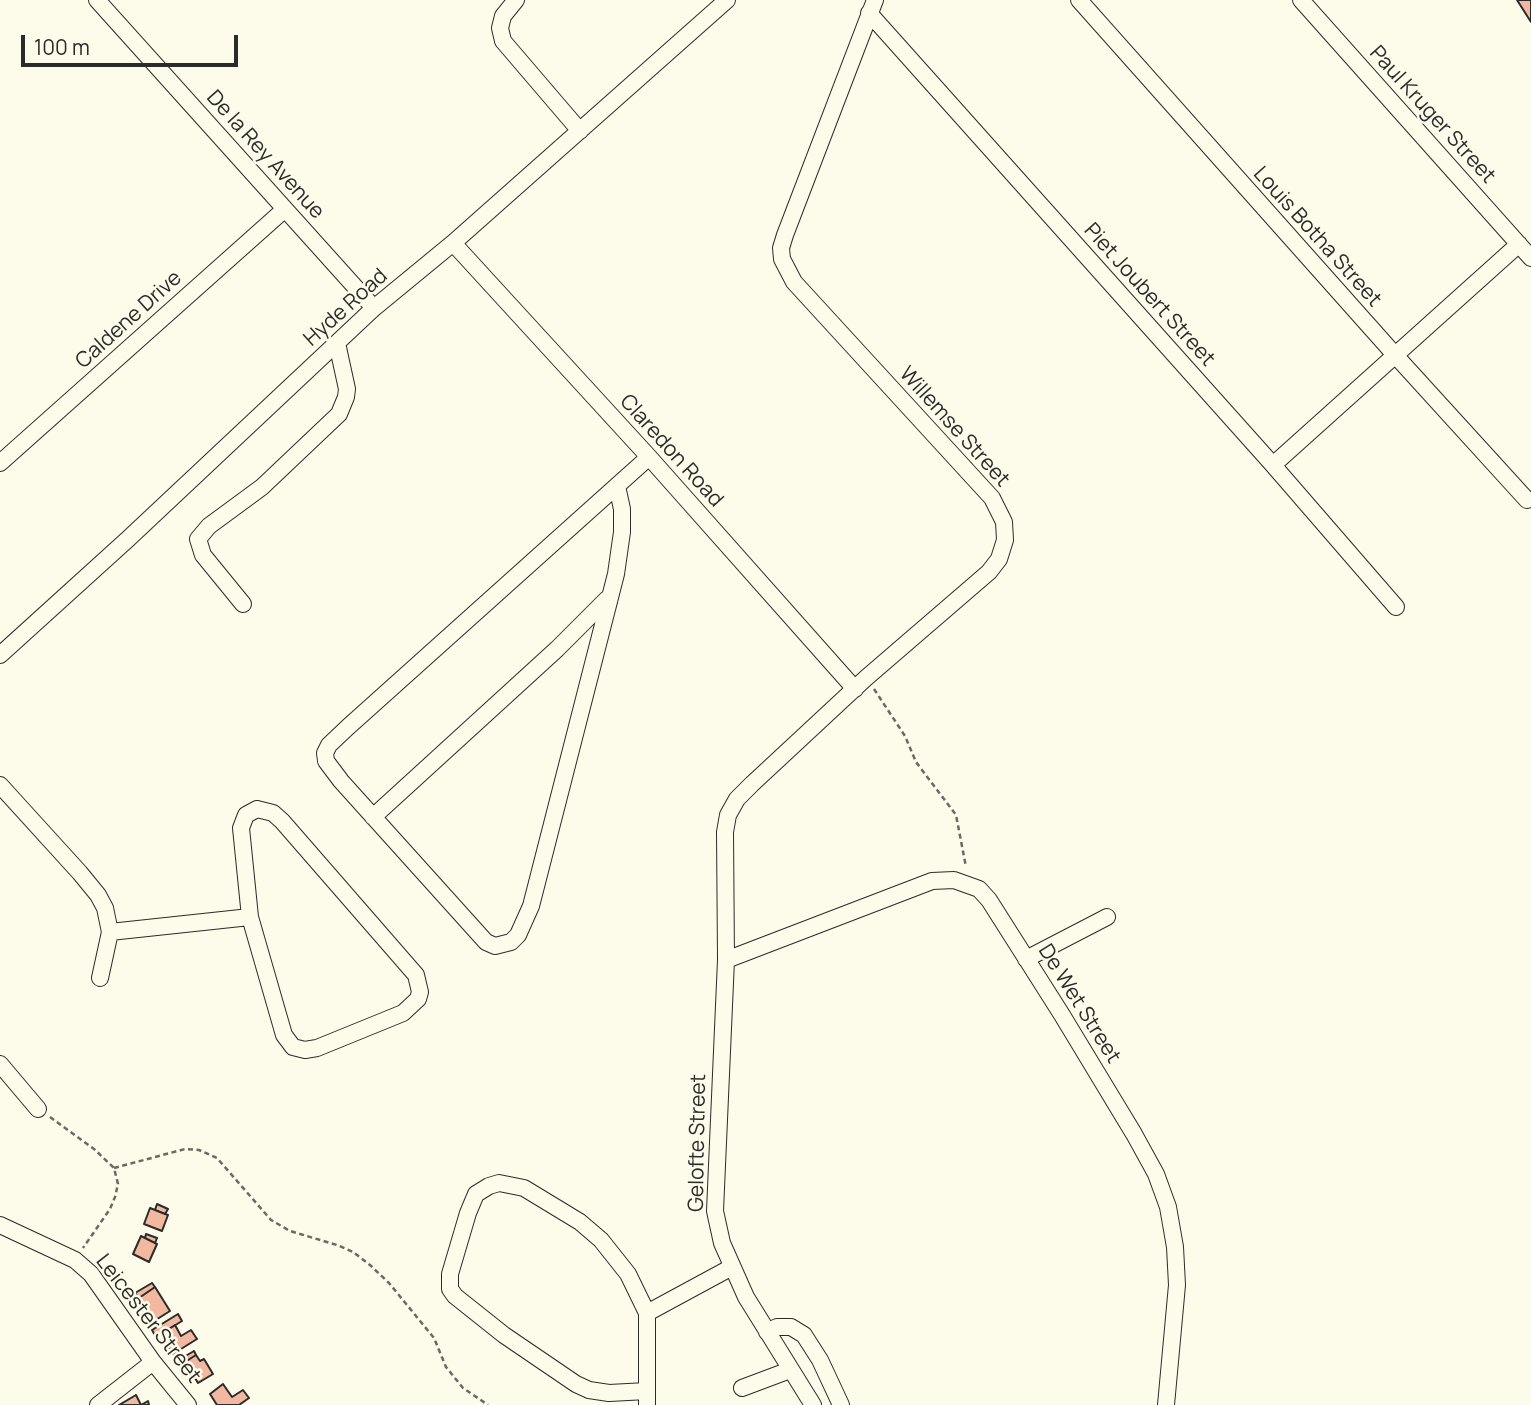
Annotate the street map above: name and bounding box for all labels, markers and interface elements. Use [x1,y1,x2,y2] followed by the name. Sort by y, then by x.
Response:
[24,21,242,65] scale bar
[34,33,90,61] text: 100 m
[1364,41,1500,189] street label: Paul Kruger Street
[201,86,329,224] street label: De la Rey Avenue
[1248,162,1386,312] street label: Louis Botha Street
[1078,218,1220,372] street label: Piet Joubert Street
[299,264,393,352] street label: Hyde Road
[71,266,187,374] street label: Caldene Drive
[893,362,1015,492] street label: Willemse Street
[614,390,728,512] street label: Claredon Road
[1032,940,1126,1068] street label: De Wet Street
[684,1074,712,1212] street label: Gelofte Street
[90,1250,206,1388] street label: Leicester Street

